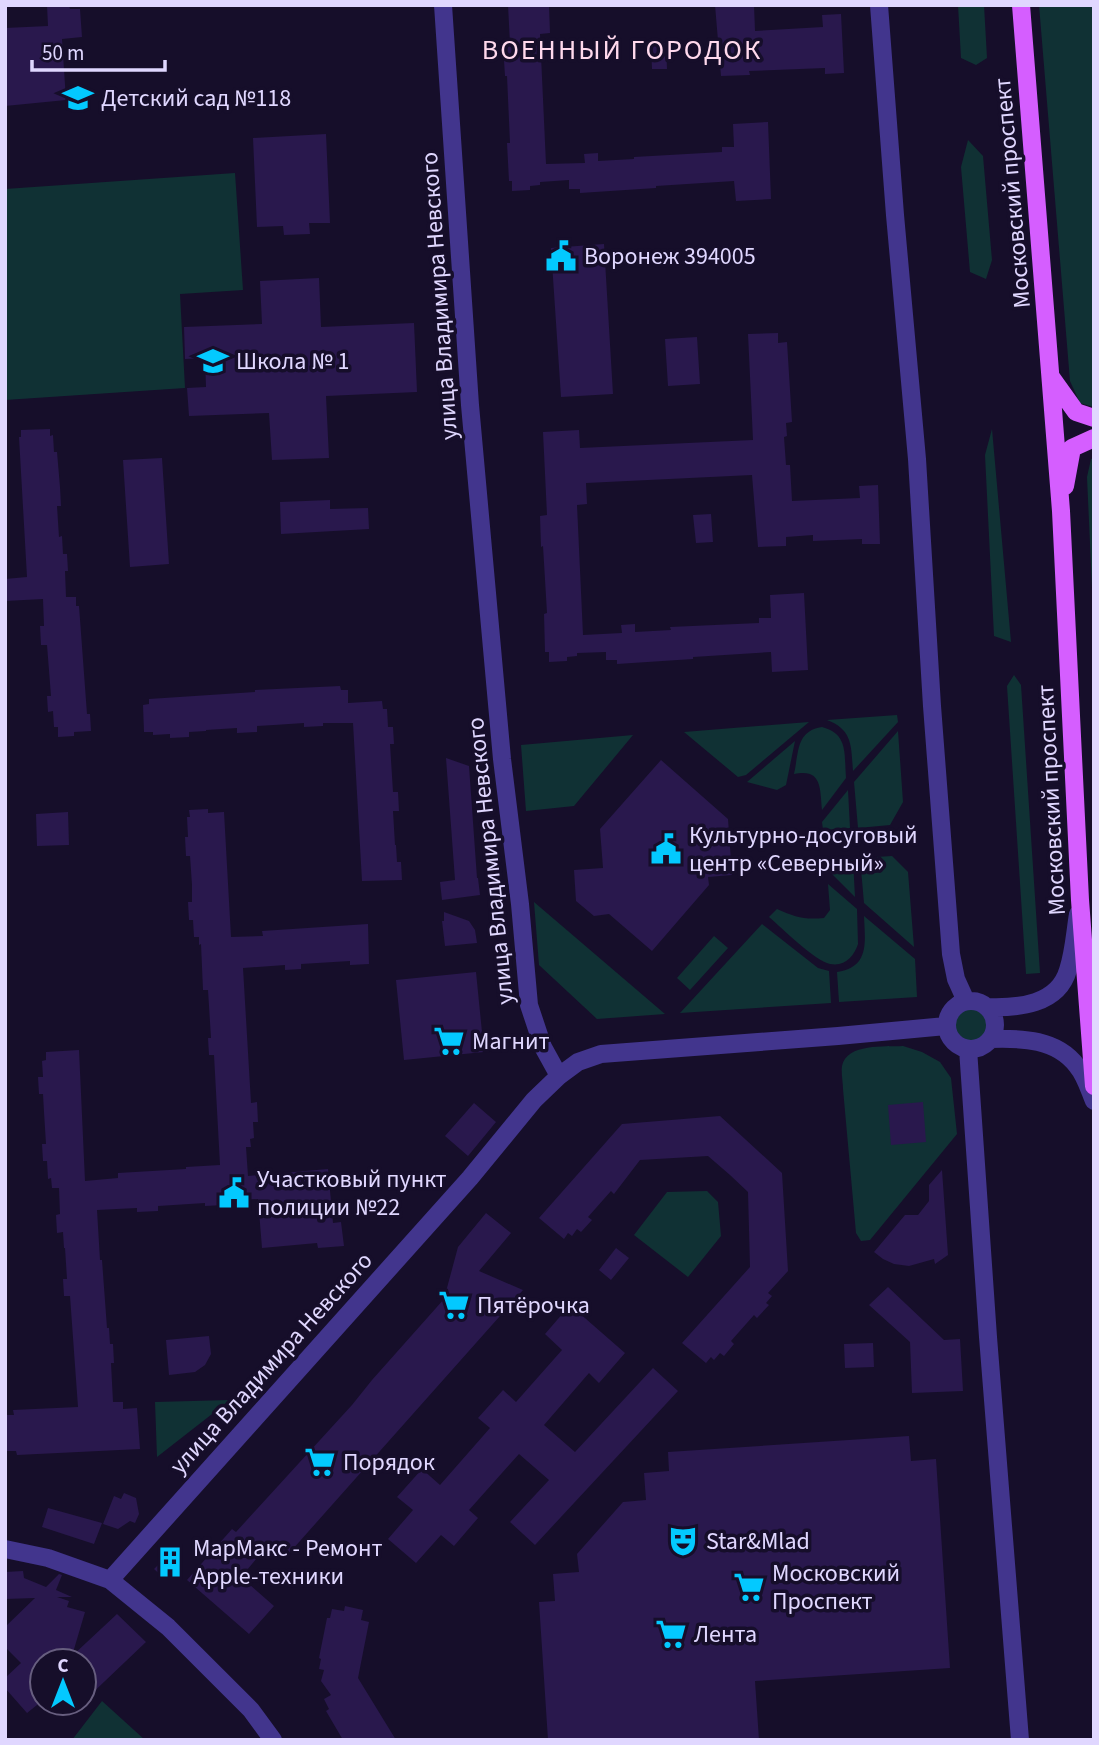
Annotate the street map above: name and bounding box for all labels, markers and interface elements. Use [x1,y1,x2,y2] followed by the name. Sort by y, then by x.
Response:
[32,28,164,72] scale bar
[482,30,762,70] district label: ВОЕННЫЙ ГОРОДОК
[42,38,84,68] text: 50 m
[985,76,1040,310] street label: Московский проспект
[61,81,95,115] school or university icon: Детский сад №118
[101,81,291,116] place label: Детский сад №118
[412,151,467,441] street label: улица Владимира Невского
[544,239,578,273] public building icon: Воронеж 394005
[584,239,756,274] place label: Воронеж 394005
[196,344,230,378] school or university icon: Школа № 1
[236,344,349,379] place label: Школа № 1
[1028,684,1075,916] street label: Московский проспект
[458,716,523,1006] street label: улица Владимира Невского
[689,818,918,881] place label: Культурно-досуговый центр «Северный»
[649,832,683,866] public building icon: Культурно-досуговый центр «Северный»
[432,1024,466,1058] supermarket icon: Магнит
[472,1024,550,1059] place label: Магнит
[257,1162,447,1225] place label: Участковый пункт полиции №22
[217,1176,251,1210] public building icon: Участковый пункт полиции №22
[162,1244,381,1482] street label: улица Владимира Невского
[437,1288,471,1322] supermarket icon: Пятёрочка
[477,1288,590,1323] place label: Пятёрочка
[303,1445,337,1479] supermarket icon: Порядок
[343,1445,435,1480] place label: Порядок
[666,1524,700,1558] theatre icon: Star&Mlad
[706,1524,810,1559] place label: Star&Mlad
[193,1531,383,1594] place label: МарМакс - Ремонт Apple-техники
[153,1545,187,1579] building icon: МарМакс - Ремонт Apple-техники
[772,1556,900,1619] place label: Московский Проспект
[732,1570,766,1604] supermarket icon: Московский Проспект
[654,1617,688,1651] supermarket icon: Лента
[694,1617,757,1652] place label: Лента
[28,1647,98,1717] north arrow
[57,1653,69,1680] text: С

